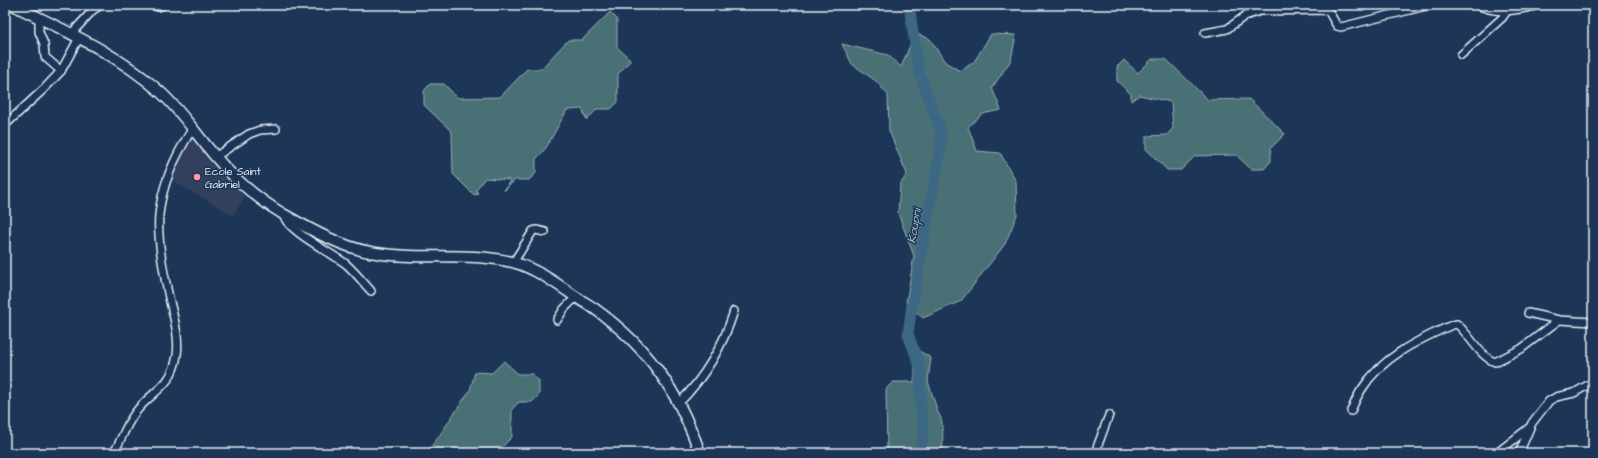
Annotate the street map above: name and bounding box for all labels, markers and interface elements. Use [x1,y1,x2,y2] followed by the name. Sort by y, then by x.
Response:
[205,164,262,192] place label: Ecole Saint Gabriel
[192,172,202,182] marker: Ecole Saint Gabriel
[903,205,926,245] water label: Koupni

